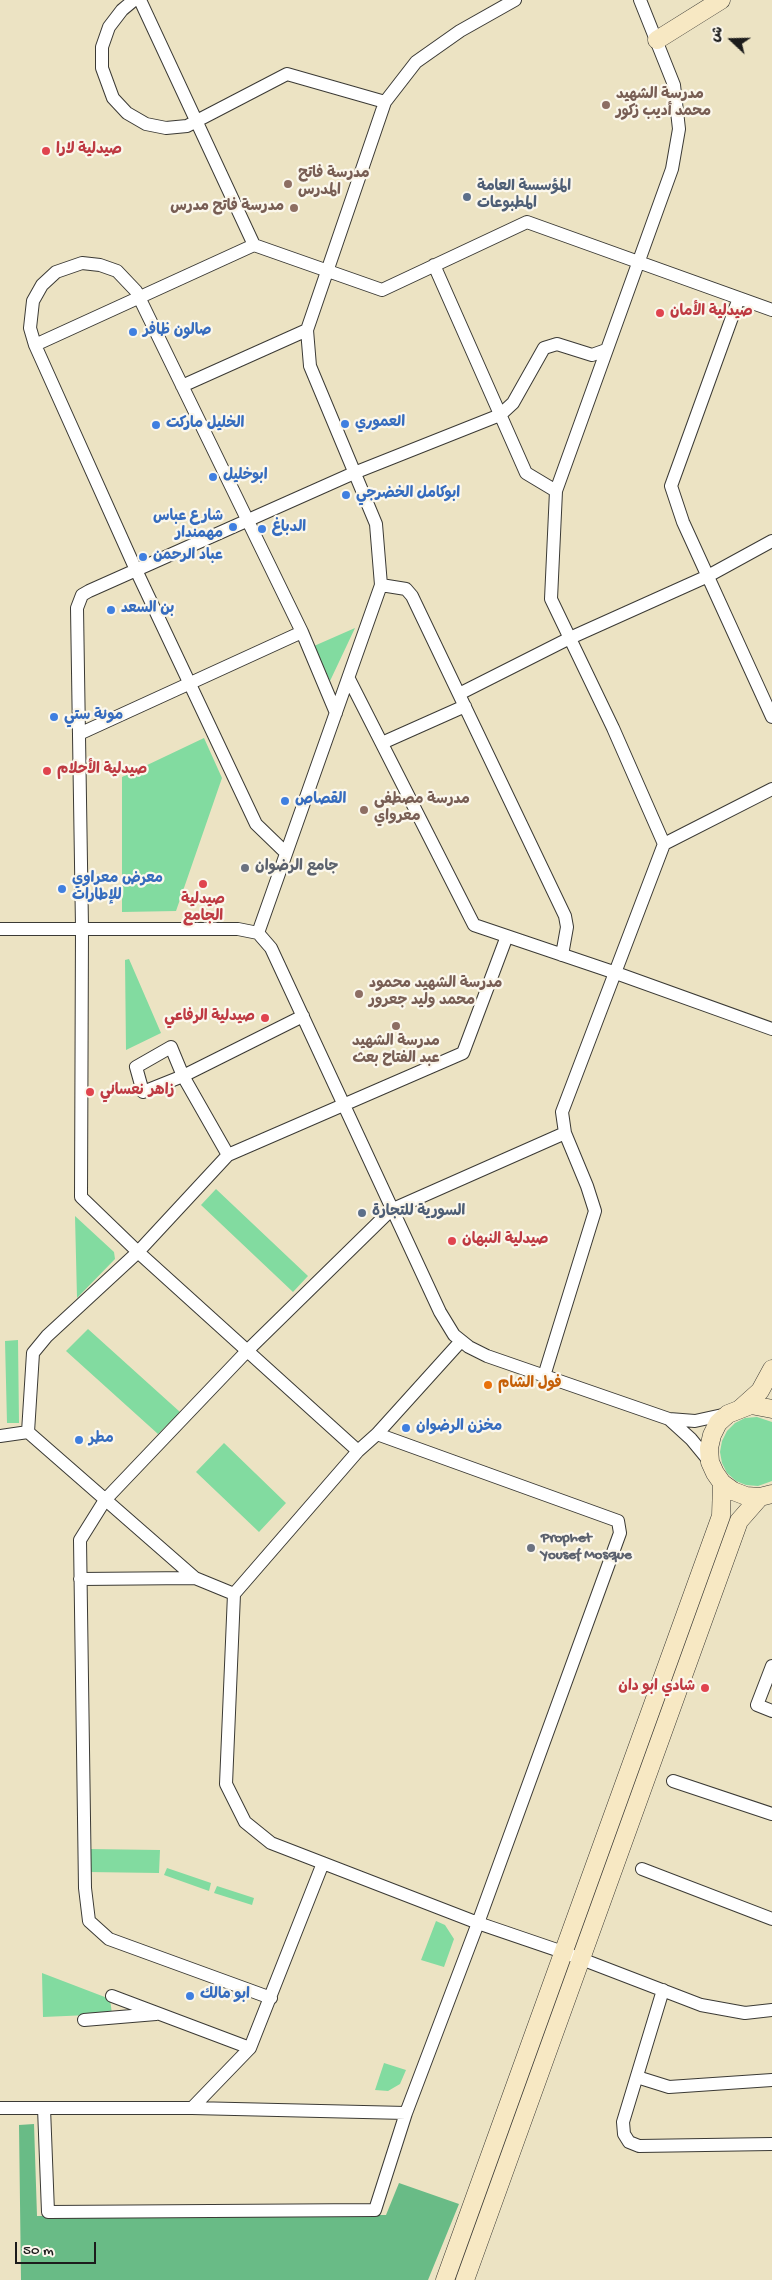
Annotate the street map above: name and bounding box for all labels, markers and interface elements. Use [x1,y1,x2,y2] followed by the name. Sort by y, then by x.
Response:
[707,15,757,65] north arrow
[707,24,728,45] text: ش
[616,87,711,122] place label: مدرسة الشهيد محمد أديب زكور
[600,99,612,111] marker: مدرسة الشهيد محمد أديب زكور
[56,142,122,160] place label: صيدلية لارا
[40,145,52,157] marker: صيدلية لارا
[298,166,370,201] place label: مدرسة فاتح المدرس
[282,178,294,190] marker: مدرسة فاتح المدرس
[477,179,571,214] place label: المؤسسة العامة المطبوعات
[461,191,473,203] marker: المؤسسة العامة المطبوعات
[170,199,284,217] place label: مدرسة فاتح مدرس
[288,202,300,214] marker: مدرسة فاتح مدرس
[670,304,753,322] place label: صيدلية الأمان
[654,307,666,319] marker: صيدلية الأمان
[143,323,211,341] place label: صالون ظافر
[127,326,139,338] marker: صالون ظافر
[355,415,405,433] place label: العموري
[166,416,244,434] place label: الخليل ماركت
[339,418,351,430] marker: العموري
[150,419,162,431] marker: الخليل ماركت
[223,468,267,486] place label: ابوخليل
[207,471,219,483] marker: ابوخليل
[356,486,460,504] place label: ابوكامل الخضرجي
[340,489,352,501] marker: ابوكامل الخضرجي
[153,509,223,544] place label: شارع عباس مهمندار
[272,520,306,538] place label: الدباغ
[227,521,239,533] marker: شارع عباس مهمندار
[256,523,268,535] marker: الدباغ
[153,548,223,566] place label: عباد الرحمن
[137,551,149,563] marker: عباد الرحمن
[121,601,174,619] place label: بن السعد
[105,604,117,616] marker: بن السعد
[64,708,123,726] place label: مونة ستي
[48,711,60,723] marker: مونة ستي
[57,762,147,780] place label: صيدلية الأحلام
[41,765,53,777] marker: صيدلية الأحلام
[295,792,346,810] place label: القصاص
[374,792,470,827] place label: مدرسة مصطفى معرواي
[279,795,291,807] marker: القصاص
[358,804,370,816] marker: مدرسة مصطفى معرواي
[255,859,338,877] place label: جامع الرضوان
[239,862,251,874] marker: جامع الرضوان
[72,871,163,906] place label: معرض معراوي للإطارات
[197,878,209,890] marker: صيدلية الجامع
[56,883,68,895] marker: معرض معراوي للإطارات
[181,892,225,927] place label: صيدلية الجامع
[369,976,502,1011] place label: مدرسة الشهيد محمود محمد وليد جعرور
[353,988,365,1000] marker: مدرسة الشهيد محمود محمد وليد جعرور
[164,1009,255,1027] place label: صيدلية الرفاعي
[259,1012,271,1024] marker: صيدلية الرفاعي
[390,1020,402,1032] marker: مدرسة الشهيد عبد الفتاح بعث
[352,1034,440,1069] place label: مدرسة الشهيد عبد الفتاح بعث
[100,1083,174,1101] place label: زاهر نعساني
[84,1086,96,1098] marker: زاهر نعساني
[372,1204,465,1222] place label: السورية للتجارة
[356,1207,368,1219] marker: السورية للتجارة
[462,1232,549,1250] place label: صيدلية النبهان
[446,1235,458,1247] marker: صيدلية النبهان
[498,1376,562,1394] place label: فول الشام
[482,1379,494,1391] marker: فول الشام
[416,1419,502,1437] place label: مخزن الرضوان
[400,1422,412,1434] marker: مخزن الرضوان
[89,1431,114,1449] place label: مطر
[73,1434,85,1446] marker: مطر
[541,1530,632,1565] place label: Prophet Yousef Mosque
[525,1542,537,1554] marker: Prophet Yousef Mosque
[618,1679,695,1697] place label: شادي ابو دان
[699,1682,711,1694] marker: شادي ابو دان
[200,1987,250,2005] place label: ابو مالك
[184,1990,196,2002] marker: ابو مالك
[18,2232,99,2264] scale bar
[23,2242,54,2260] text: 50 m

